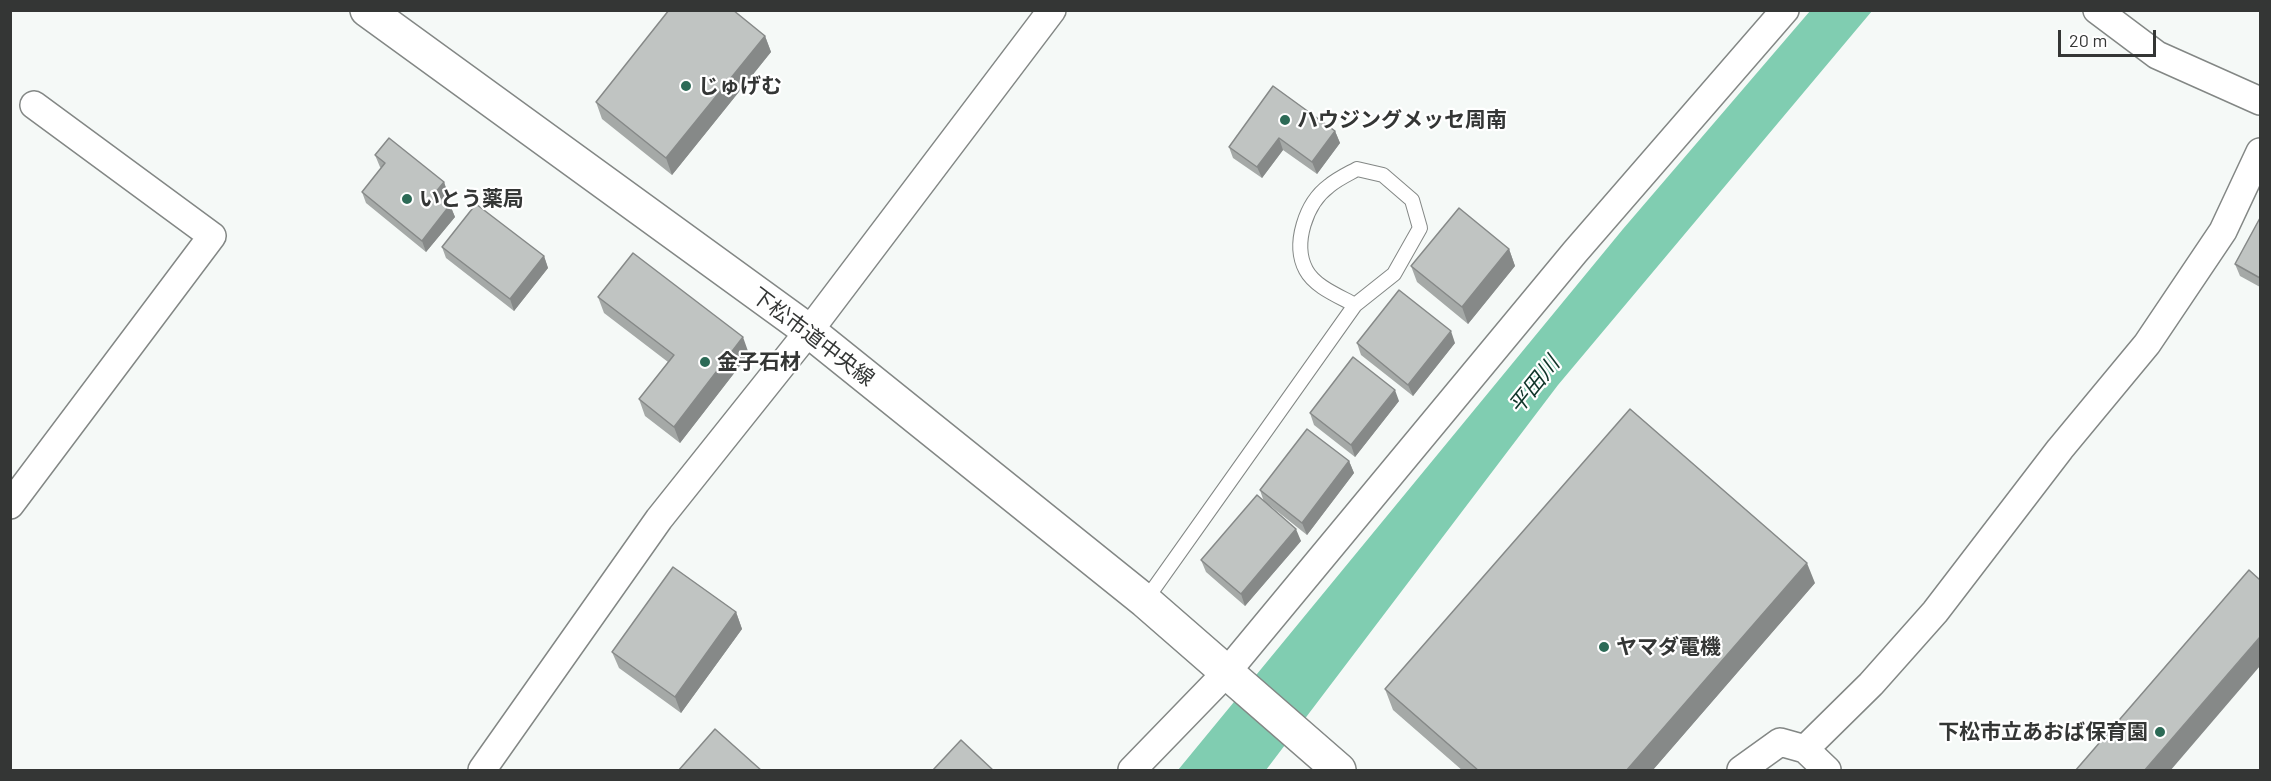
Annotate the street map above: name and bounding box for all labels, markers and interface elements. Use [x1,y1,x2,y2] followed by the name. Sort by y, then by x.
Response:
[2061,18,2158,56] scale bar
[2069,29,2107,51] text: 20 m
[698,73,782,99] place label: じゅげむ
[679,79,693,93] marker: じゅげむ
[1297,107,1507,133] place label: ハウジングメッセ周南
[1278,113,1292,127] marker: ハウジングメッセ周南
[419,186,524,212] place label: いとう薬局
[400,192,414,206] marker: いとう薬局
[747,283,879,391] street label: 下松市道中央線
[717,349,801,375] place label: 金子石材
[1503,351,1565,419] water label: 平田川
[698,355,712,369] marker: 金子石材
[1616,634,1721,660] place label: ヤマダ電機
[1597,640,1611,654] marker: ヤマダ電機
[1938,719,2148,745] place label: 下松市立あおば保育園
[2153,725,2167,739] marker: 下松市立あおば保育園

